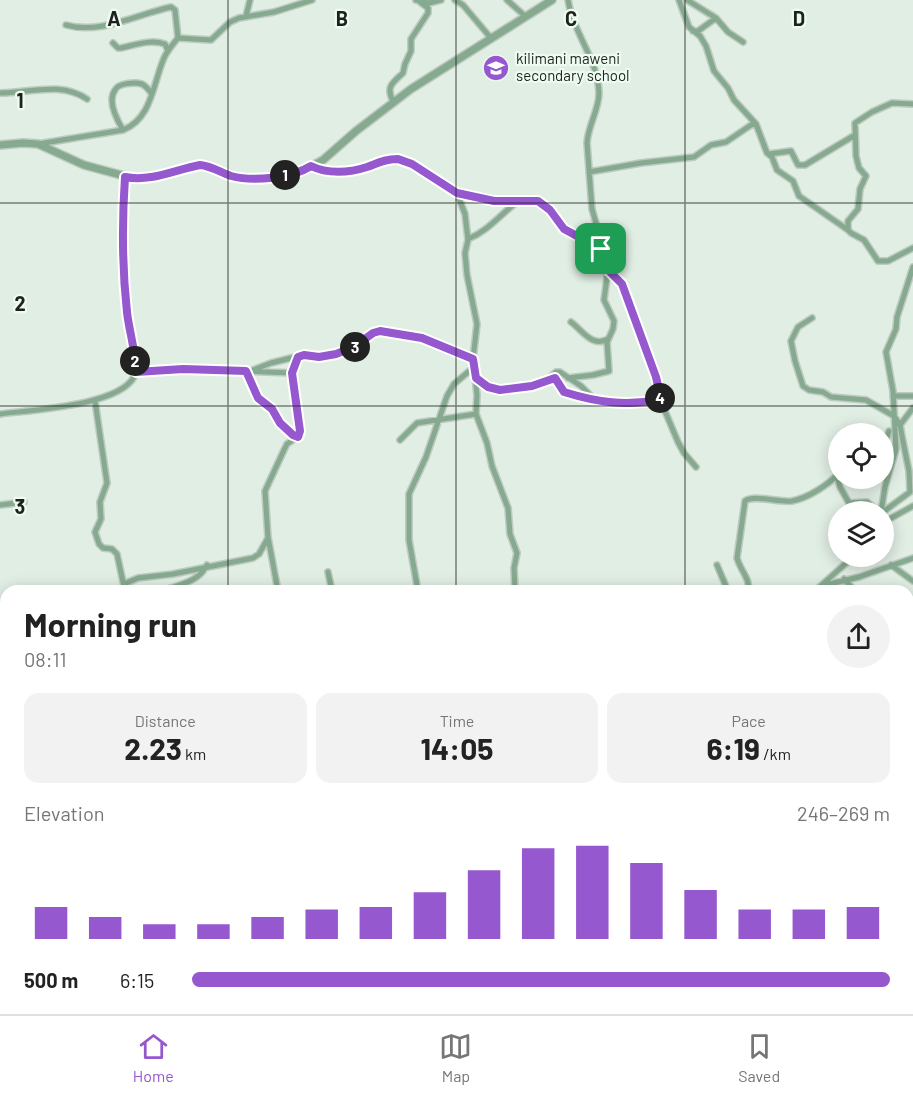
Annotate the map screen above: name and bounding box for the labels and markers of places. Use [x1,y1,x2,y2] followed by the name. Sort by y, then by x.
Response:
[516,49,630,84] place label: kilimani maweni secondary school
[481,53,511,83] school or university icon: kilimani maweni secondary school
[270,160,300,190] pin: 1
[575,223,626,274] pin
[340,332,370,362] pin: 3
[120,346,150,376] pin: 2
[645,383,675,413] pin: 4

